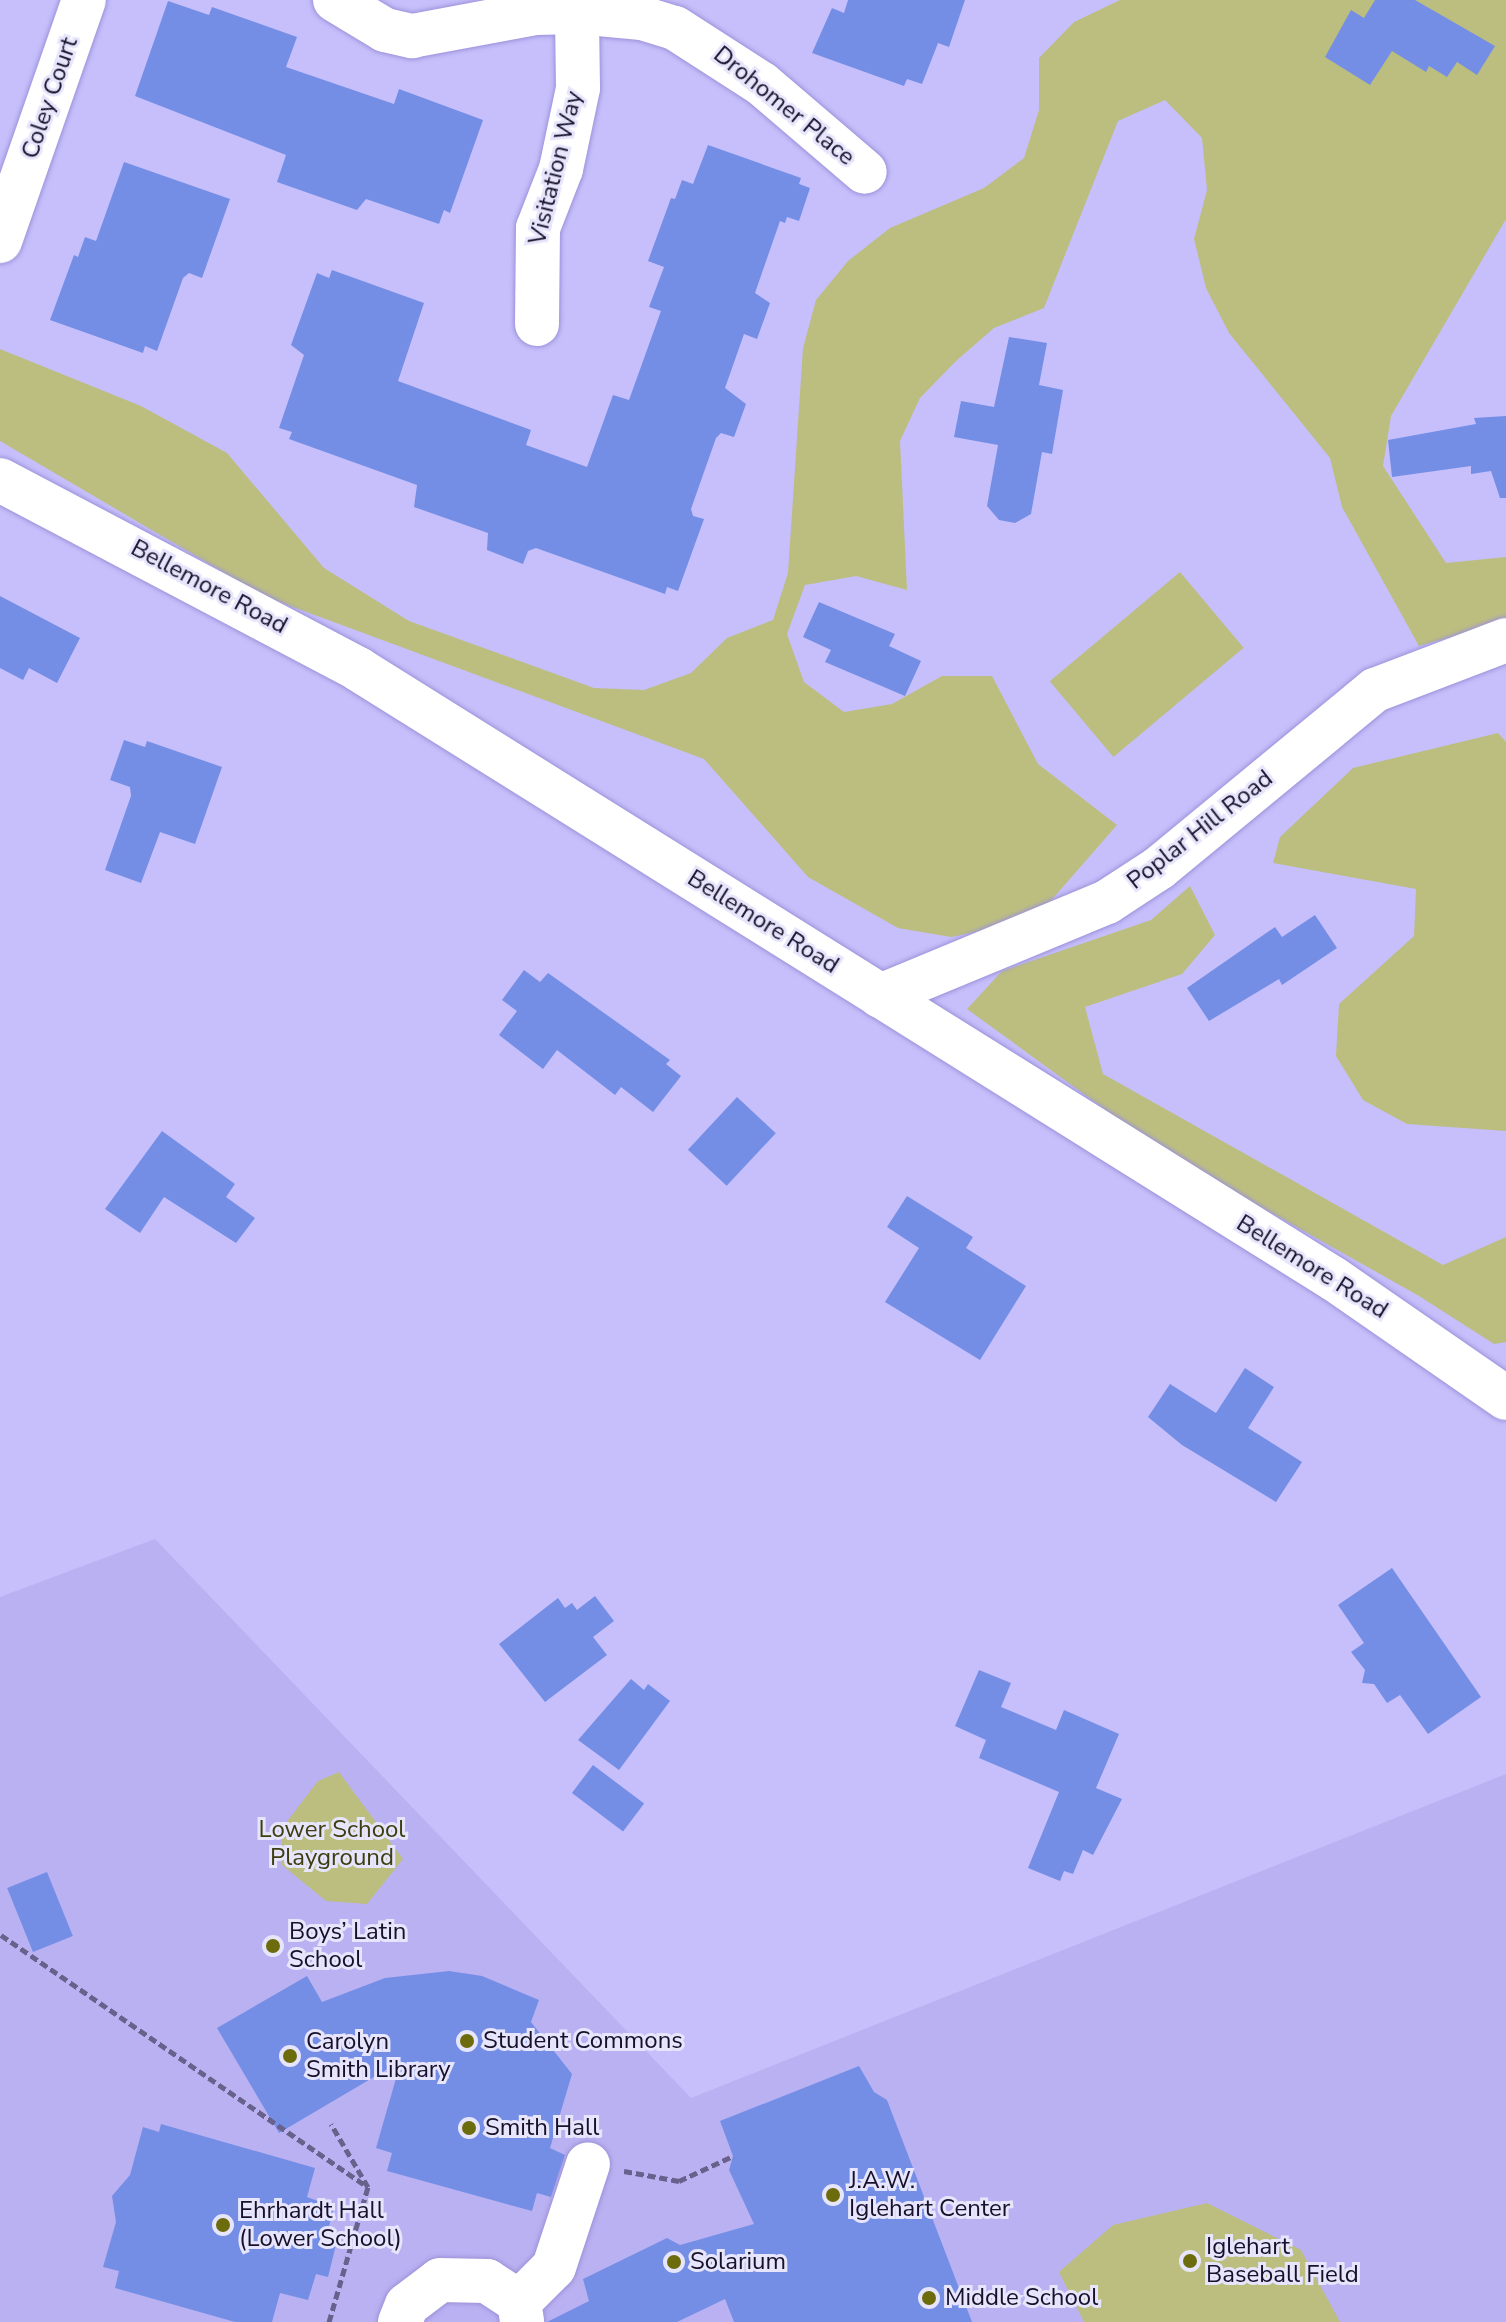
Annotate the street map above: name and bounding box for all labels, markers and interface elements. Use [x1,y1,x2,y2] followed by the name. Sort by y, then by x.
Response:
[16,34,84,162] street label: Coley Court
[708,40,860,172] street label: Drohomer Place
[523,88,589,248] street label: Visitation Way
[126,534,292,640] street label: Bellemore Road
[1122,764,1278,896] street label: Poplar Hill Road
[682,864,844,980] street label: Bellemore Road
[1231,1209,1393,1325] street label: Bellemore Road
[259,1816,405,1872] park label: Lower School Playground
[289,1918,406,1974] place label: Boys’ Latin School
[264,1937,282,1955] marker: Boys’ Latin School
[483,2027,683,2055] place label: Student Commons
[306,2028,451,2084] place label: Carolyn Smith Library
[458,2032,476,2050] marker: Student Commons
[281,2047,299,2065] marker: Carolyn Smith Library
[485,2114,599,2142] place label: Smith Hall
[460,2119,478,2137] marker: Smith Hall
[849,2167,1010,2223] place label: J.A.W. Iglehart Center
[824,2186,842,2204] marker: J.A.W. Iglehart Center
[239,2197,402,2253] place label: Ehrhardt Hall (Lower School)
[214,2216,232,2234] marker: Ehrhardt Hall (Lower School)
[1206,2233,1359,2289] place label: Iglehart Baseball Field
[690,2248,786,2276] place label: Solarium
[1181,2252,1199,2270] marker: Iglehart Baseball Field
[665,2253,683,2271] marker: Solarium
[945,2284,1098,2312] place label: Middle School
[920,2289,938,2307] marker: Middle School

